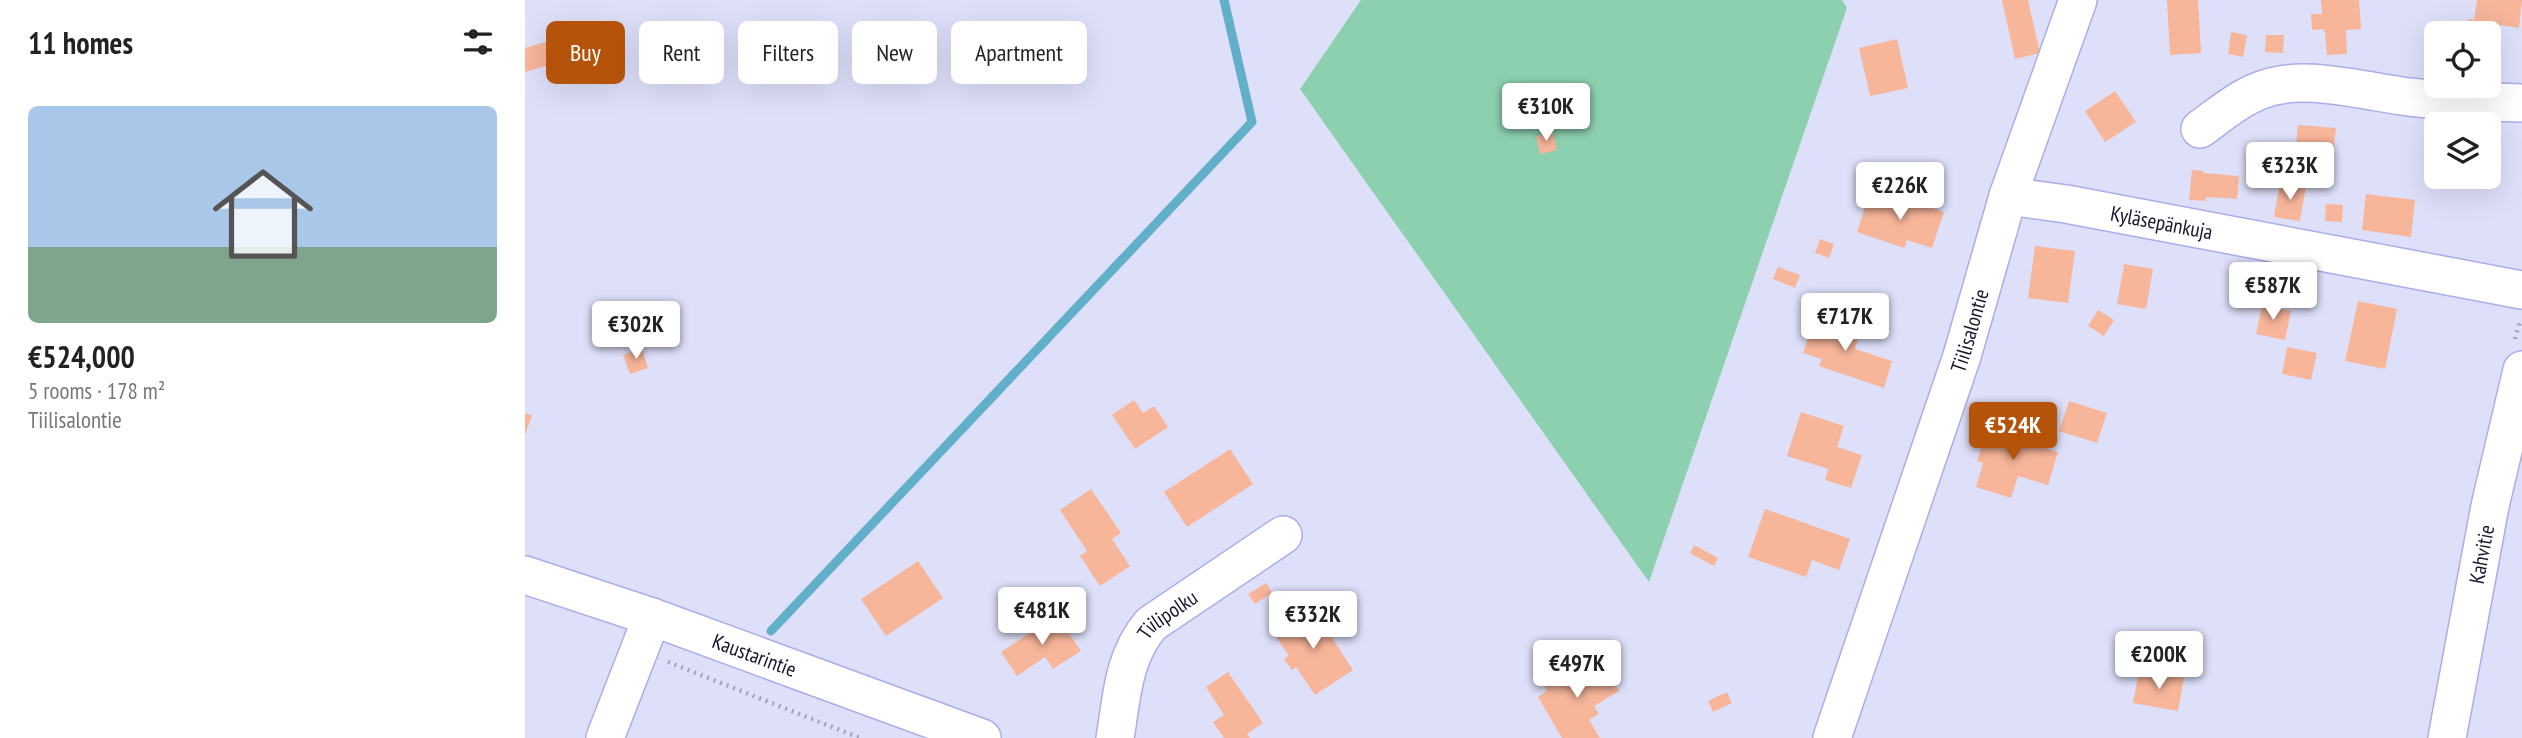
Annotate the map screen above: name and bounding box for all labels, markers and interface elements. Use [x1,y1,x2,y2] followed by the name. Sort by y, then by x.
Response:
[546,21,625,84] chip: Buy
[639,21,724,84] chip: Rent
[738,21,838,84] chip: Filters
[852,21,937,84] chip: New
[951,21,1087,84] chip: Apartment
[2424,21,2501,189] map controls
[2424,21,2501,98] button: locate
[28,23,133,62] text: 11 homes
[459,23,497,61] icon: filters
[1497,83,1595,143] pin: €310K
[1518,91,1574,120] text: €310K
[2424,112,2501,189] button: layers
[2241,142,2339,202] pin: €323K
[2262,150,2318,179] text: €323K
[200,151,326,277] icon: home
[1851,162,1949,222] pin: €226K
[1872,170,1928,199] text: €226K
[2108,199,2215,245] street label: Kyläsepänkuja
[2224,262,2322,322] pin: €587K
[2245,270,2301,299] text: €587K
[1944,286,1994,376] street label: Tiilisalontie
[1796,294,1894,353] pin: €717K
[1817,301,1873,330] text: €717K
[587,302,685,361] pin: €302K
[608,309,664,338] text: €302K
[28,337,135,376] text: €524,000
[28,376,165,405] text: 5 rooms · 178 m²
[1964,402,2062,462] pin: €524K
[28,405,122,434] text: Tiilisalontie
[1985,410,2041,439] text: €524K
[2462,523,2500,586] street label: Kahvitie
[1131,583,1202,644] street label: Tiilipolku
[993,588,1091,647] pin: €481K
[1264,592,1362,651] pin: €332K
[1014,595,1070,624] text: €481K
[1285,599,1341,628] text: €332K
[709,627,800,682] street label: Kaustarintie
[2110,632,2208,691] pin: €200K
[2131,639,2187,668] text: €200K
[1528,640,1626,700] pin: €497K
[1549,648,1605,677] text: €497K

